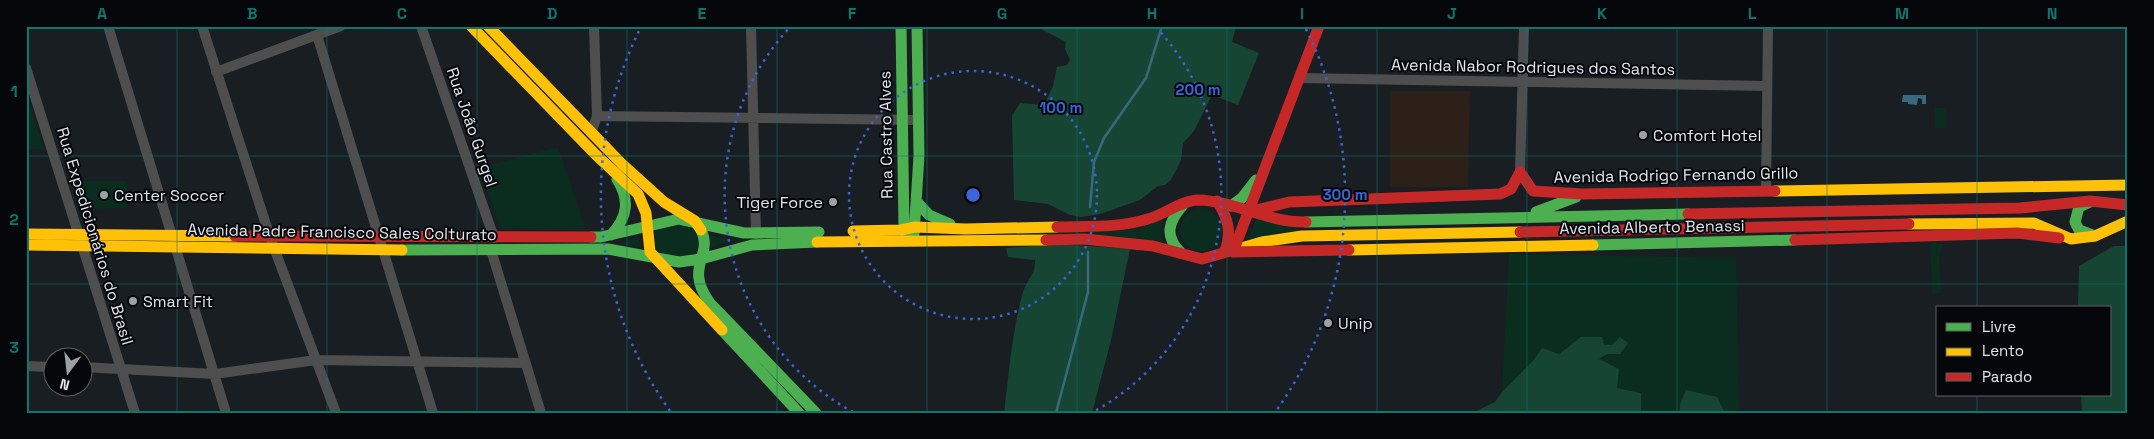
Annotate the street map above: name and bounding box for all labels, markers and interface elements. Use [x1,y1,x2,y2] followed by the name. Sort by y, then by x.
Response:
[97,3,107,24] text: A
[247,3,257,24] text: B
[397,3,407,24] text: C
[547,3,557,24] text: D
[698,3,707,24] text: E
[848,3,857,24] text: F
[997,3,1007,24] text: G
[1147,3,1157,24] text: H
[1300,3,1304,24] text: I
[1447,3,1457,24] text: J
[1597,3,1607,24] text: K
[1748,3,1757,24] text: L
[1895,3,1909,24] text: M
[2047,3,2057,24] text: N
[1391,54,1675,80] street label: Avenida Nabor Rodrigues dos Santos
[442,65,502,189] street label: Rua João Gurgel
[874,71,898,199] street label: Rua Castro Alves
[1176,80,1220,99] text: 200 m
[10,81,18,102] text: 1
[1040,98,1082,117] text: 100 m
[52,125,138,347] street label: Rua Expedicionários do Brasil
[1653,125,1761,146] place label: Comfort Hotel
[1637,129,1649,141] marker: Comfort Hotel
[1553,162,1799,188] street label: Avenida Rodrigo Fernando Grillo
[114,185,224,206] place label: Center Soccer
[1322,185,1368,204] text: 300 m
[964,186,982,204] centre of rings
[98,189,110,201] marker: Center Soccer
[737,192,823,213] place label: Tiger Force
[827,196,839,208] marker: Tiger Force
[9,209,19,230] text: 2
[1559,215,1745,239] street label: Avenida Alberto Benassi
[187,219,497,245] street label: Avenida Padre Francisco Sales Colturato
[143,291,213,312] place label: Smart Fit
[127,295,139,307] marker: Smart Fit
[1936,306,2112,396] legend
[1338,313,1373,334] place label: Unip
[1322,317,1334,329] marker: Unip
[1982,317,2016,336] text: Livre
[9,337,19,358] text: 3
[1982,341,2024,360] text: Lento
[42,346,92,396] north arrow
[1982,367,2032,386] text: Parado
[58,375,72,394] text: N

